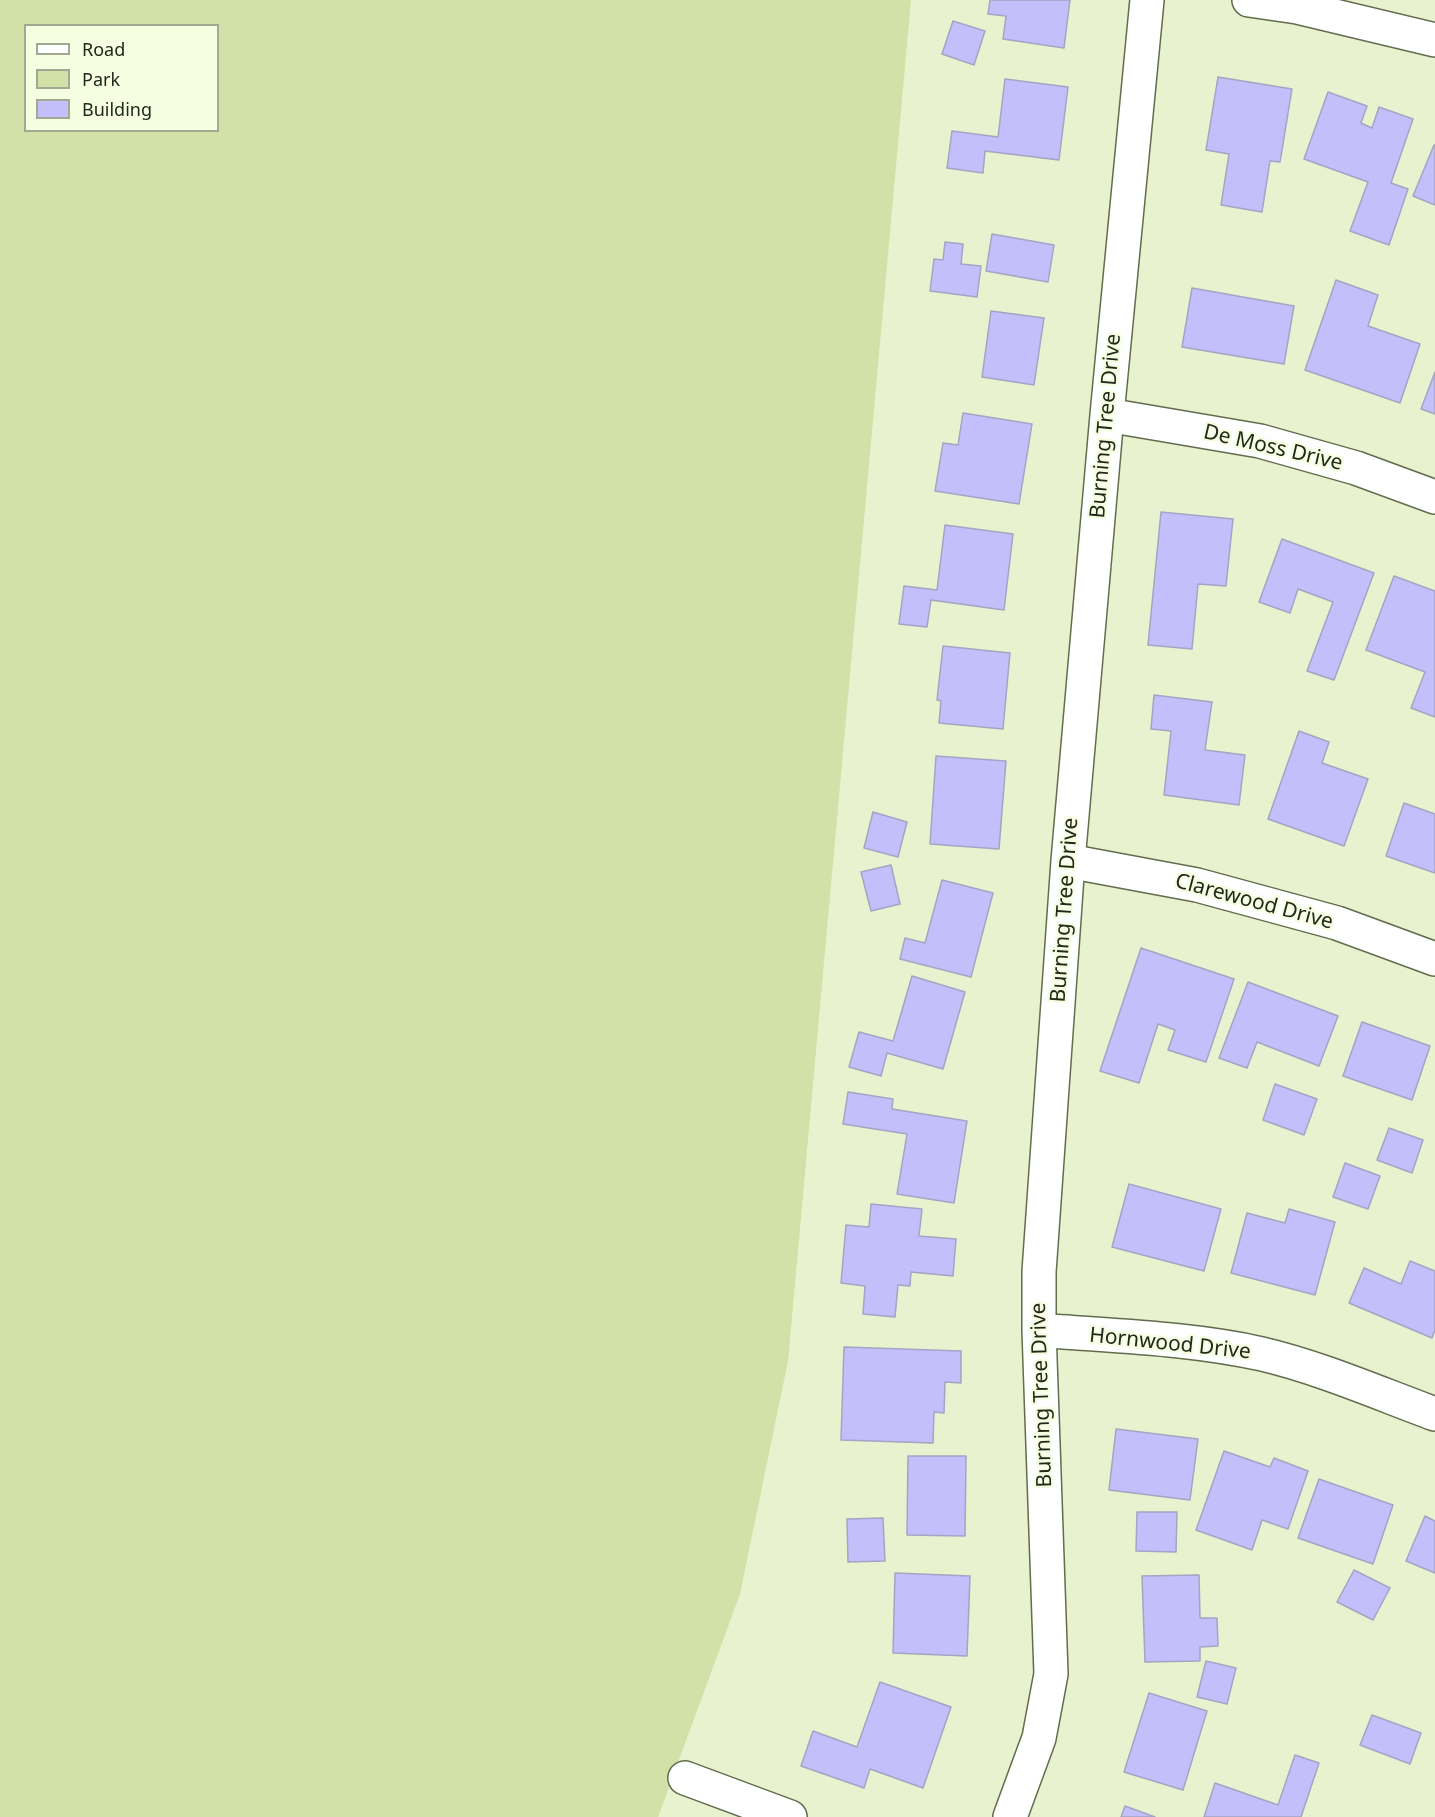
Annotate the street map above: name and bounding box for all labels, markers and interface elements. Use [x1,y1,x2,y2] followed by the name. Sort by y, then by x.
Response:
[24,24,219,132] legend
[82,37,125,61] text: Road
[82,67,120,91] text: Park
[82,97,152,121] text: Building
[1085,333,1127,519] street label: Burning Tree Drive
[1201,420,1345,476] street label: De Moss Drive
[1046,817,1084,1003] street label: Burning Tree Drive
[1172,869,1336,935] street label: Clarewood Drive
[1026,1302,1058,1488] street label: Burning Tree Drive
[1088,1323,1252,1365] street label: Hornwood Drive

